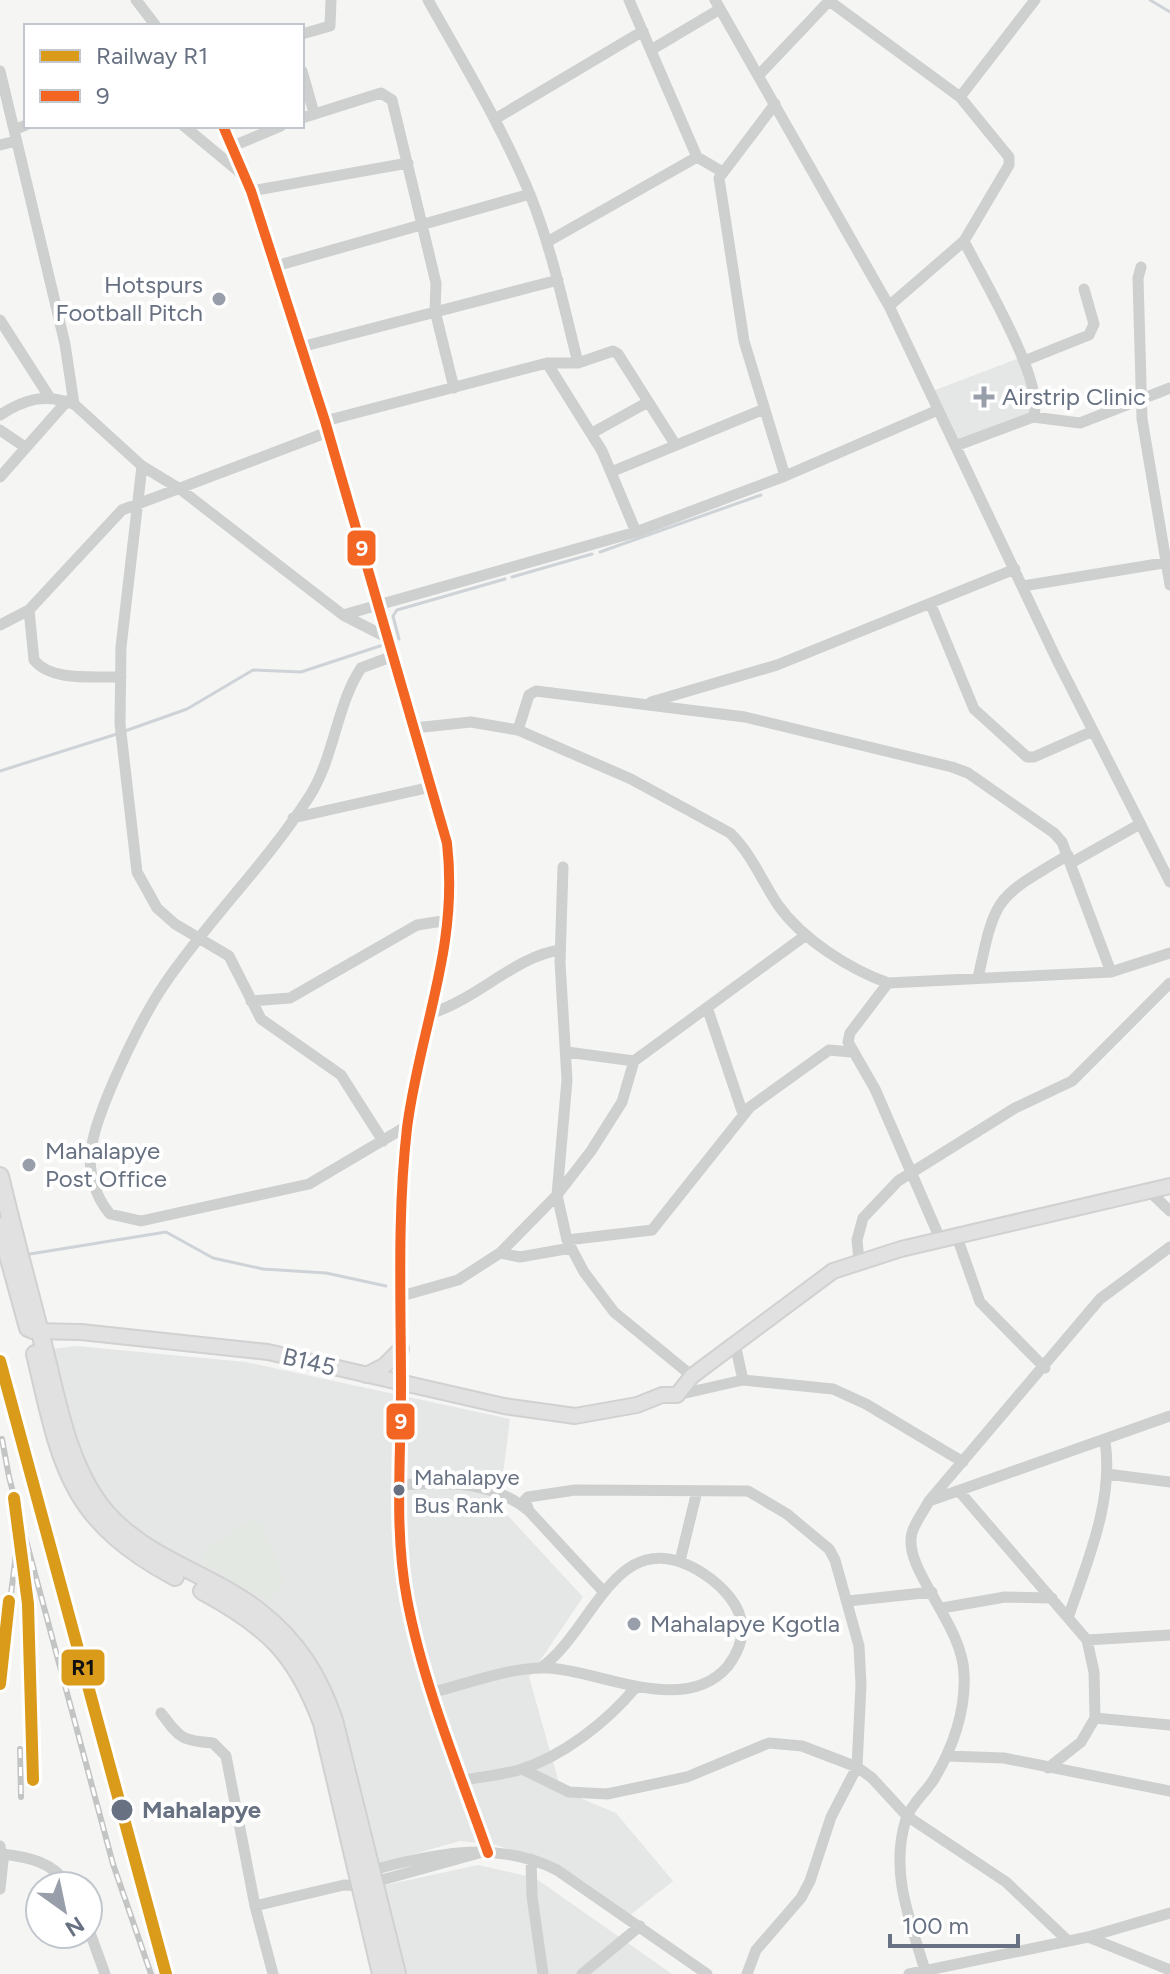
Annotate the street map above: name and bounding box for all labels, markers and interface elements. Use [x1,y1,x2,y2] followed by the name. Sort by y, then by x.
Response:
[24,24,304,128] legend
[96,41,208,70] text: Railway R1
[96,81,110,110] text: 9
[56,270,203,327] place label: Hotspurs Football Pitch
[210,290,228,308] marker: Hotspurs Football Pitch
[1002,382,1146,411] place label: Airstrip Clinic
[973,386,995,408] marker: Airstrip Clinic
[346,529,377,567] line badge: 9
[356,535,368,562] text: 9
[45,1136,167,1193] place label: Mahalapye Post Office
[20,1156,38,1174] marker: Mahalapye Post Office
[280,1341,338,1382] street label: B145
[385,1402,416,1441] line badge: 9
[395,1408,407,1435] text: 9
[414,1464,519,1519] place label: Mahalapye Bus Rank
[391,1482,407,1498] marker: Mahalapye Bus Rank
[650,1609,840,1638] place label: Mahalapye Kgotla
[625,1615,643,1633] marker: Mahalapye Kgotla
[60,1648,106,1687] line badge: R1
[71,1654,95,1681] text: R1
[142,1795,261,1824] place label: Mahalapye
[109,1797,135,1823] marker: Mahalapye
[24,1870,104,1950] north arrow
[890,1898,1018,1948] scale bar
[60,1910,89,1942] text: N
[902,1911,969,1940] text: 100 m

